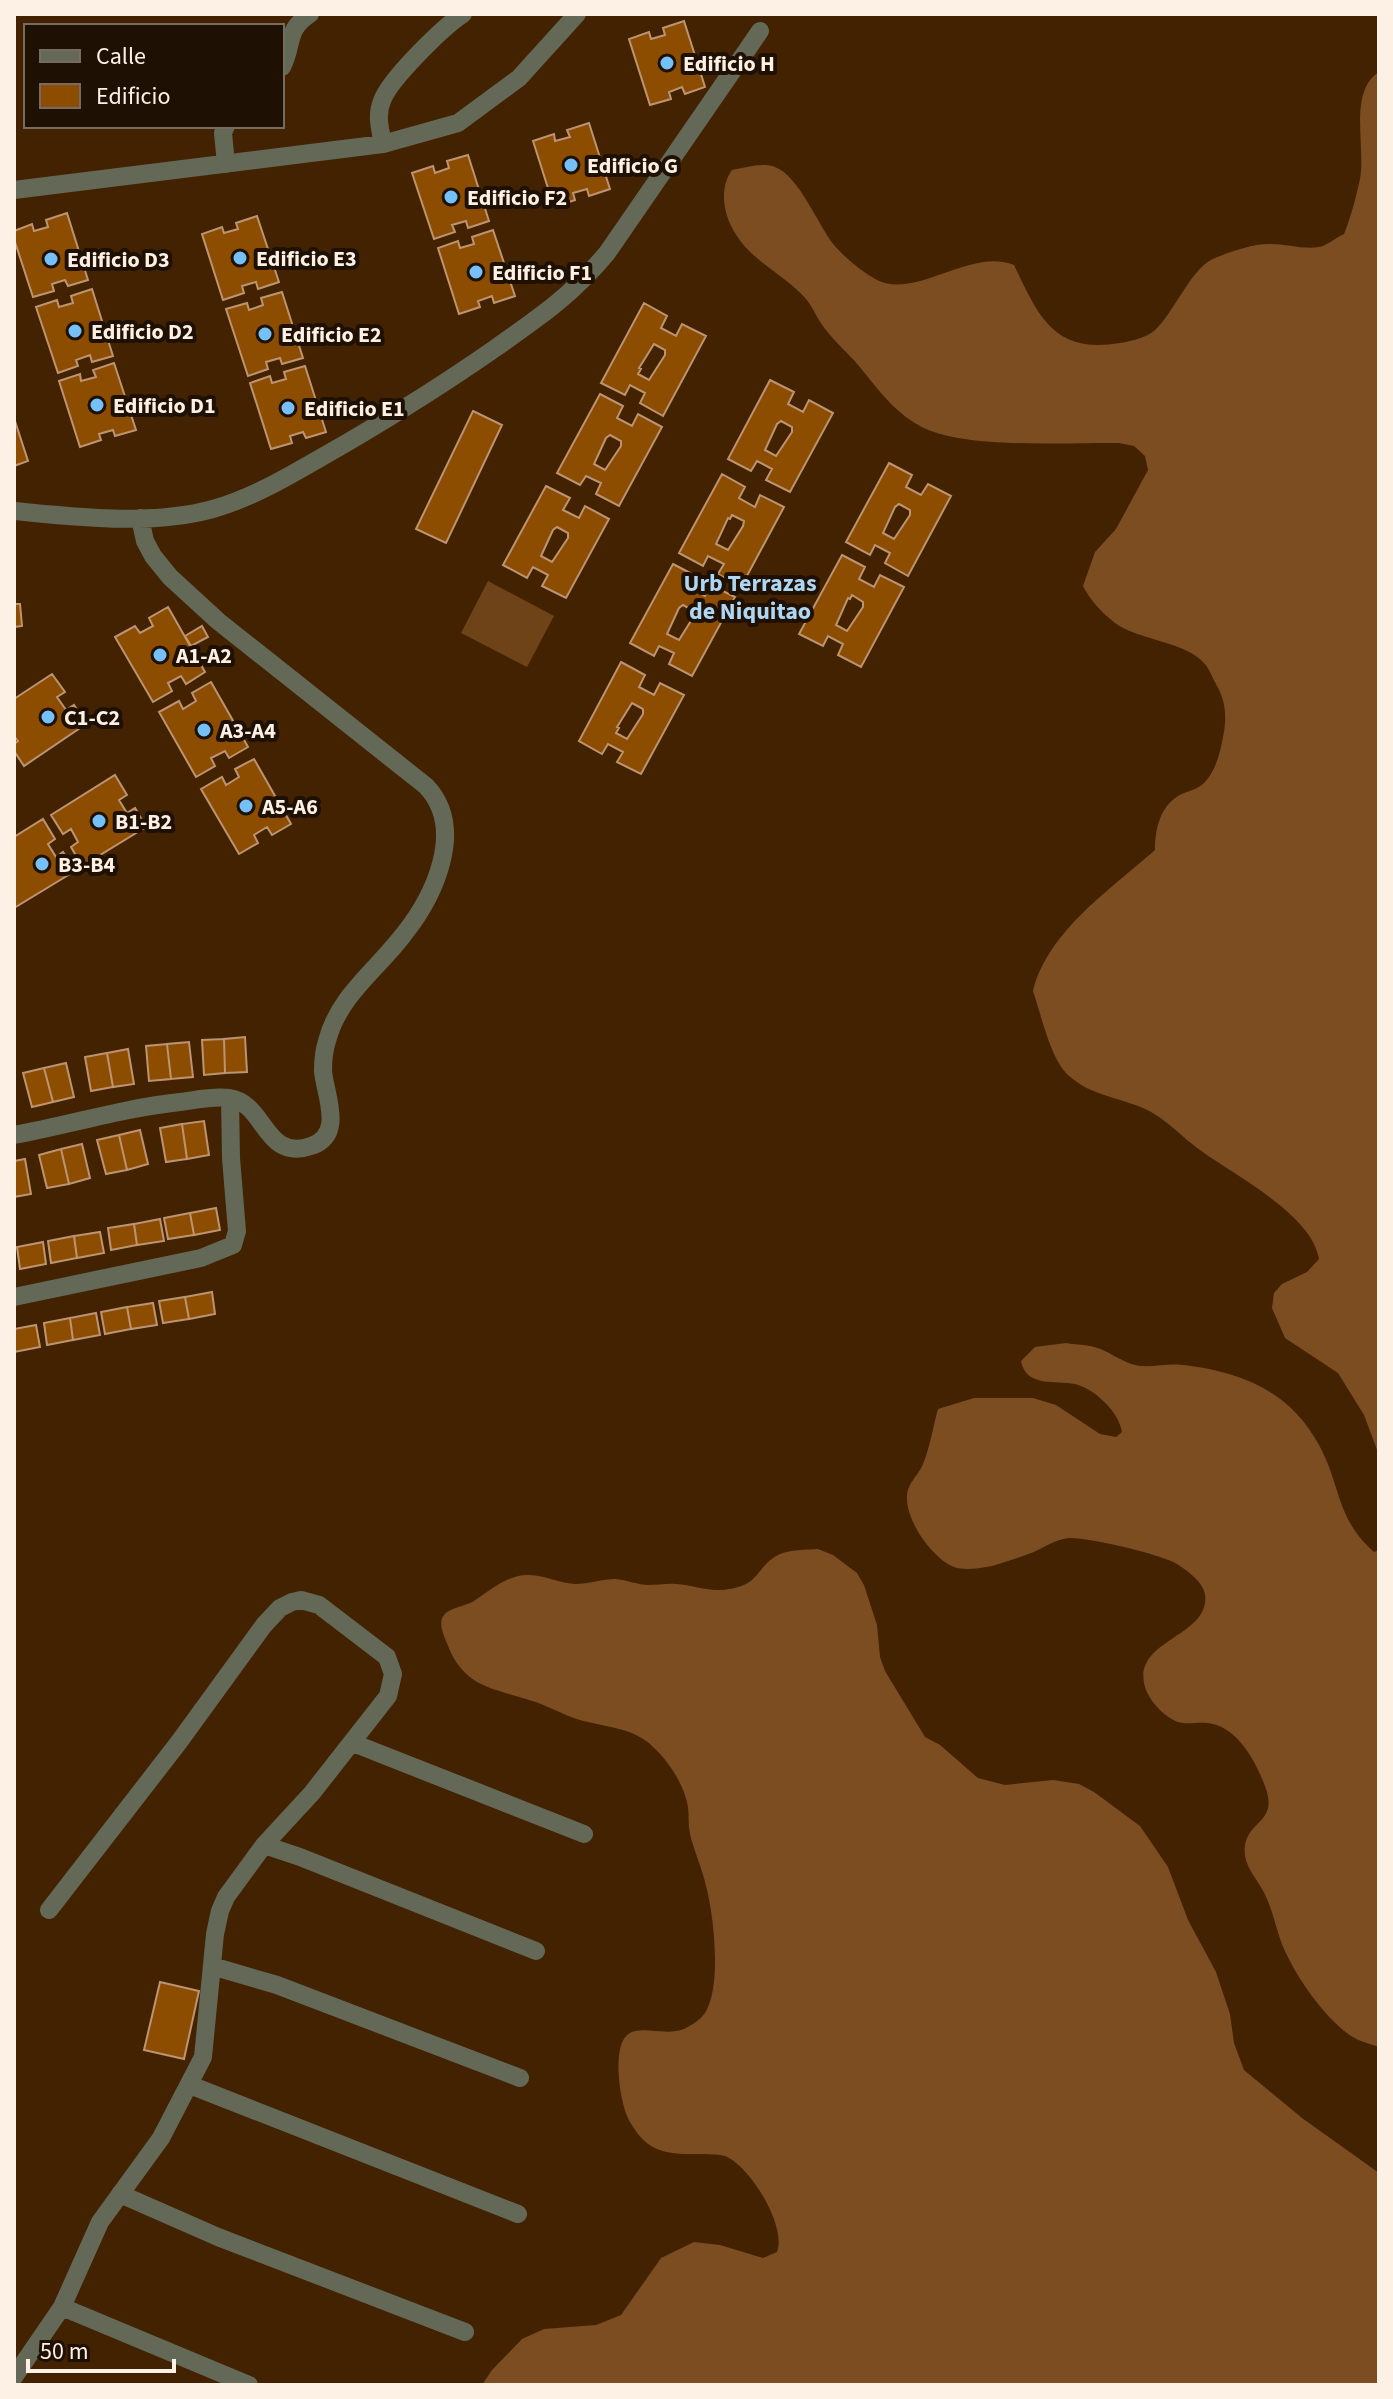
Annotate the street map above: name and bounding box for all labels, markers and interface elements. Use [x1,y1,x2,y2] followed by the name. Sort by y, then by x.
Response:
[24,24,284,128] legend
[96,39,146,74] text: Calle
[683,48,775,80] place label: Edificio H
[658,54,676,72] marker: Edificio H
[96,79,170,114] text: Edificio
[587,150,678,182] place label: Edificio G
[562,156,580,174] marker: Edificio G
[467,182,567,214] place label: Edificio F2
[442,188,460,206] marker: Edificio F2
[256,243,357,275] place label: Edificio E3
[67,244,170,276] place label: Edificio D3
[231,249,249,267] marker: Edificio E3
[42,250,60,268] marker: Edificio D3
[492,257,592,289] place label: Edificio F1
[467,263,485,281] marker: Edificio F1
[91,316,194,348] place label: Edificio D2
[281,319,382,351] place label: Edificio E2
[66,322,84,340] marker: Edificio D2
[256,325,274,343] marker: Edificio E2
[113,390,216,422] place label: Edificio D1
[304,393,405,425] place label: Edificio E1
[88,396,106,414] marker: Edificio D1
[279,399,297,417] marker: Edificio E1
[683,566,817,629] district label: Urb Terrazas de Niquitao
[175,640,232,672] place label: A1-A2
[151,646,169,664] marker: A1-A2
[64,702,120,734] place label: C1-C2
[39,708,57,726] marker: C1-C2
[219,715,276,747] place label: A3-A4
[195,721,213,739] marker: A3-A4
[261,791,318,823] place label: A5-A6
[237,797,255,815] marker: A5-A6
[115,806,172,838] place label: B1-B2
[90,812,108,830] marker: B1-B2
[58,849,116,881] place label: B3-B4
[33,855,51,873] marker: B3-B4
[28,2323,174,2373] scale bar
[40,2334,89,2369] text: 50 m

